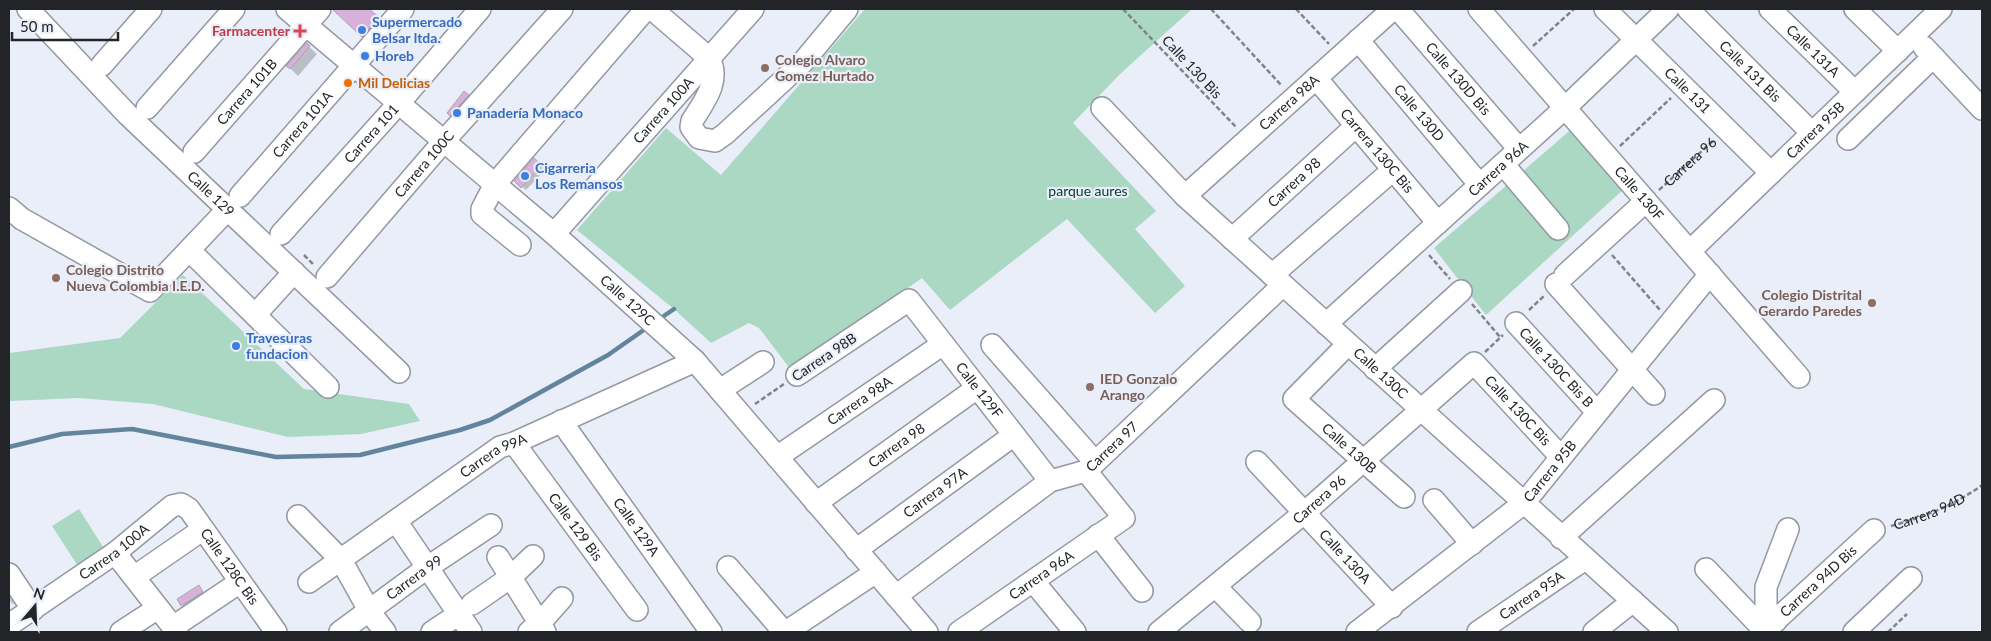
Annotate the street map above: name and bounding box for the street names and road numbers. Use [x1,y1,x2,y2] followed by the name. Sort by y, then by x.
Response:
[1783,21,1844,81] street label: Calle 131A
[1159,32,1226,102] street label: Calle 130 Bis
[1716,36,1785,105] street label: Calle 131 Bis
[1422,38,1495,118] street label: Calle 130D Bis
[213,55,280,128] street label: Carrera 101B
[1661,64,1715,117] street label: Calle 131
[1255,70,1323,133] street label: Carrera 98A
[629,73,697,147] street label: Carrera 100A
[1391,81,1448,144] street label: Calle 130D
[268,87,336,161] street label: Carrera 101A
[1782,98,1848,162] street label: Carrera 95B
[340,100,402,166] street label: Carrera 101
[1337,105,1418,196] street label: Carrera 130C Bis
[390,126,458,201] street label: Carrera 100C
[1660,133,1720,190] street label: Carrera 96
[1464,136,1532,200] street label: Carrera 96A
[1264,154,1324,210] street label: Carrera 98
[1611,162,1668,223] street label: Calle 130F
[184,167,238,220] street label: Calle 129
[597,271,659,329] street label: Calle 129C
[1516,324,1596,412] street label: Calle 130C Bis B
[788,329,859,384] street label: Carrera 98B
[1350,344,1412,402] street label: Calle 130C
[953,358,1007,421] street label: Calle 129F
[824,372,896,428] street label: Carrera 98A
[1480,372,1554,448] street label: Calle 130C Bis
[1082,418,1141,475] street label: Carrera 97
[865,419,928,471] street label: Carrera 98
[1319,419,1380,477] street label: Calle 130B
[456,429,530,481] street label: Carrera 99A
[1519,437,1580,505] street label: Carrera 95B
[900,463,971,521] street label: Carrera 97A
[1289,471,1349,527] street label: Carrera 96
[545,489,607,564] street label: Calle 129 Bis
[1891,489,1968,533] street label: Carrera 94D
[610,494,664,560] street label: Calle 129A
[75,519,152,583] street label: Carrera 100A
[197,525,263,608] street label: Calle 128C Bis
[1316,525,1375,587] street label: Calle 130A
[1776,541,1860,620] street label: Carrera 94D Bis
[1005,546,1077,603] street label: Carrera 96A
[382,551,445,603] street label: Carrera 99
[1496,567,1568,623] street label: Carrera 95A

